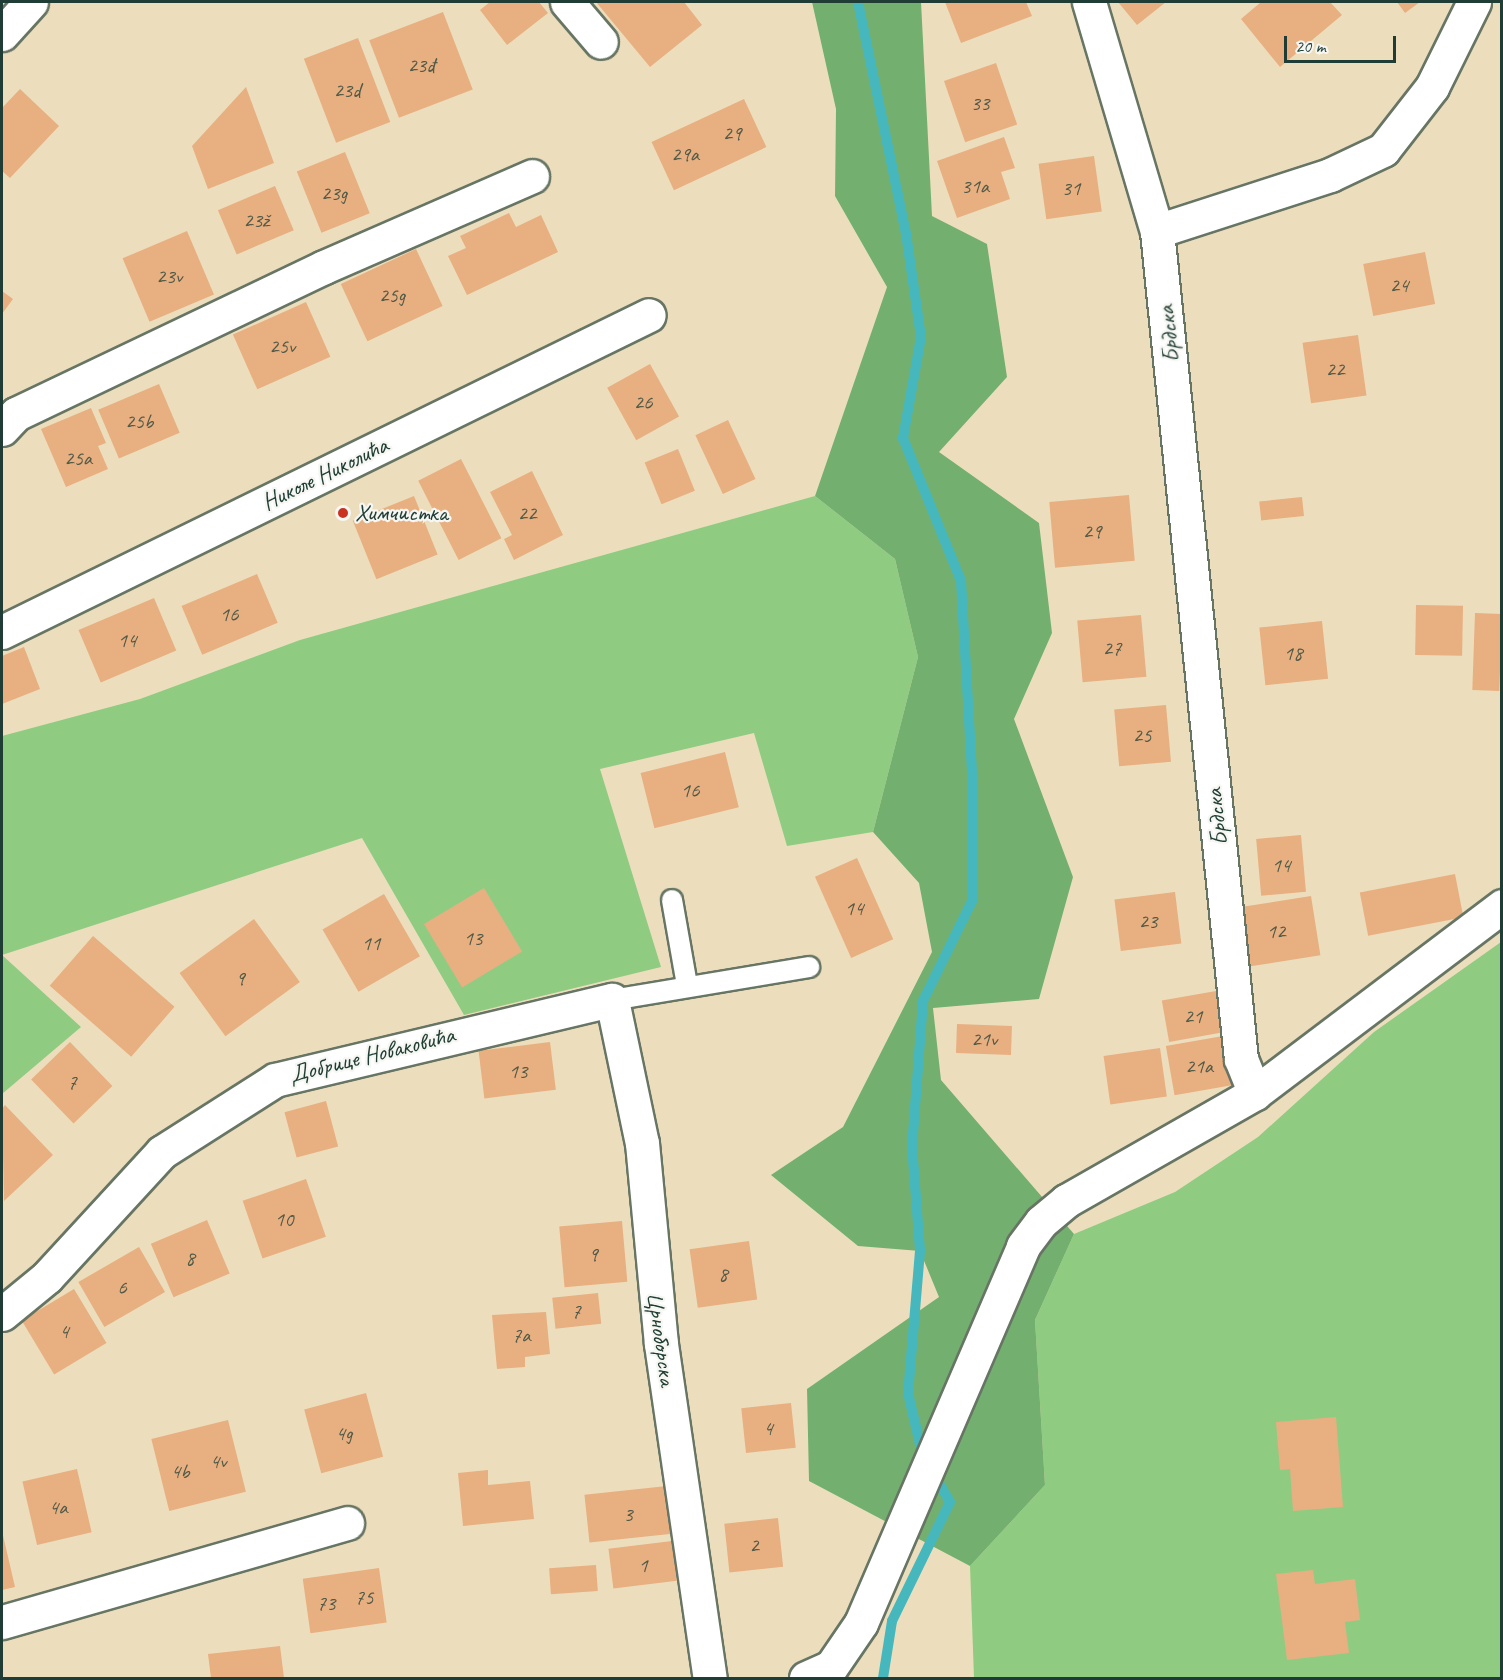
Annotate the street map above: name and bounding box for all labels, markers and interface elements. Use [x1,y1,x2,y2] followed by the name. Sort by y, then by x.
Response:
[1287,24,1400,62] scale bar
[1295,35,1326,57] text: 20 m
[407,52,435,78] house number: 23đ
[333,77,361,103] house number: 23d
[971,90,989,116] house number: 33
[723,120,741,146] house number: 29
[671,141,699,167] house number: 29a
[961,173,989,199] house number: 31a
[1062,175,1080,201] house number: 31
[321,180,347,206] house number: 23g
[243,207,269,233] house number: 23ž
[156,263,182,289] house number: 23v
[1390,272,1408,298] house number: 24
[379,282,405,308] house number: 25g
[1152,304,1186,364] street label: Брдска
[269,333,295,359] house number: 25v
[1326,356,1344,382] house number: 22
[634,389,652,415] house number: 26
[125,408,153,434] house number: 25b
[258,431,392,517] street label: Николе Николића
[64,445,92,471] house number: 25a
[355,499,447,527] place label: Химчистка
[518,500,536,526] house number: 22
[336,506,350,520] marker: Химчистка
[1083,518,1101,544] house number: 29
[220,601,238,627] house number: 16
[118,627,136,653] house number: 14
[1103,635,1121,661] house number: 27
[1284,640,1302,666] house number: 18
[1133,722,1151,748] house number: 25
[681,777,699,803] house number: 16
[1200,787,1234,847] street label: Брдска
[1272,852,1290,878] house number: 14
[845,895,863,921] house number: 14
[1139,908,1157,934] house number: 23
[1267,918,1285,944] house number: 12
[464,925,482,951] house number: 13
[362,930,380,956] house number: 11
[235,965,245,991] house number: 9
[1184,1003,1202,1029] house number: 21
[286,1021,458,1089] street label: Добрице Новаковића
[971,1026,997,1052] house number: 21v
[1185,1053,1213,1079] house number: 21a
[509,1058,527,1084] house number: 13
[67,1069,77,1095] house number: 7
[275,1206,293,1232] house number: 10
[588,1241,598,1267] house number: 9
[185,1245,195,1271] house number: 8
[718,1261,728,1287] house number: 8
[117,1274,127,1300] house number: 6
[640,1290,682,1388] street label: Црноборска
[571,1298,581,1324] house number: 7
[59,1318,69,1344] house number: 4
[512,1322,530,1348] house number: 7a
[763,1415,773,1441] house number: 4
[336,1420,352,1446] house number: 4g
[210,1448,226,1474] house number: 4v
[171,1458,189,1484] house number: 4b
[49,1494,67,1520] house number: 4a
[623,1501,633,1527] house number: 3
[749,1532,759,1558] house number: 2
[638,1552,648,1578] house number: 1
[355,1584,373,1610] house number: 75
[317,1590,335,1616] house number: 73

